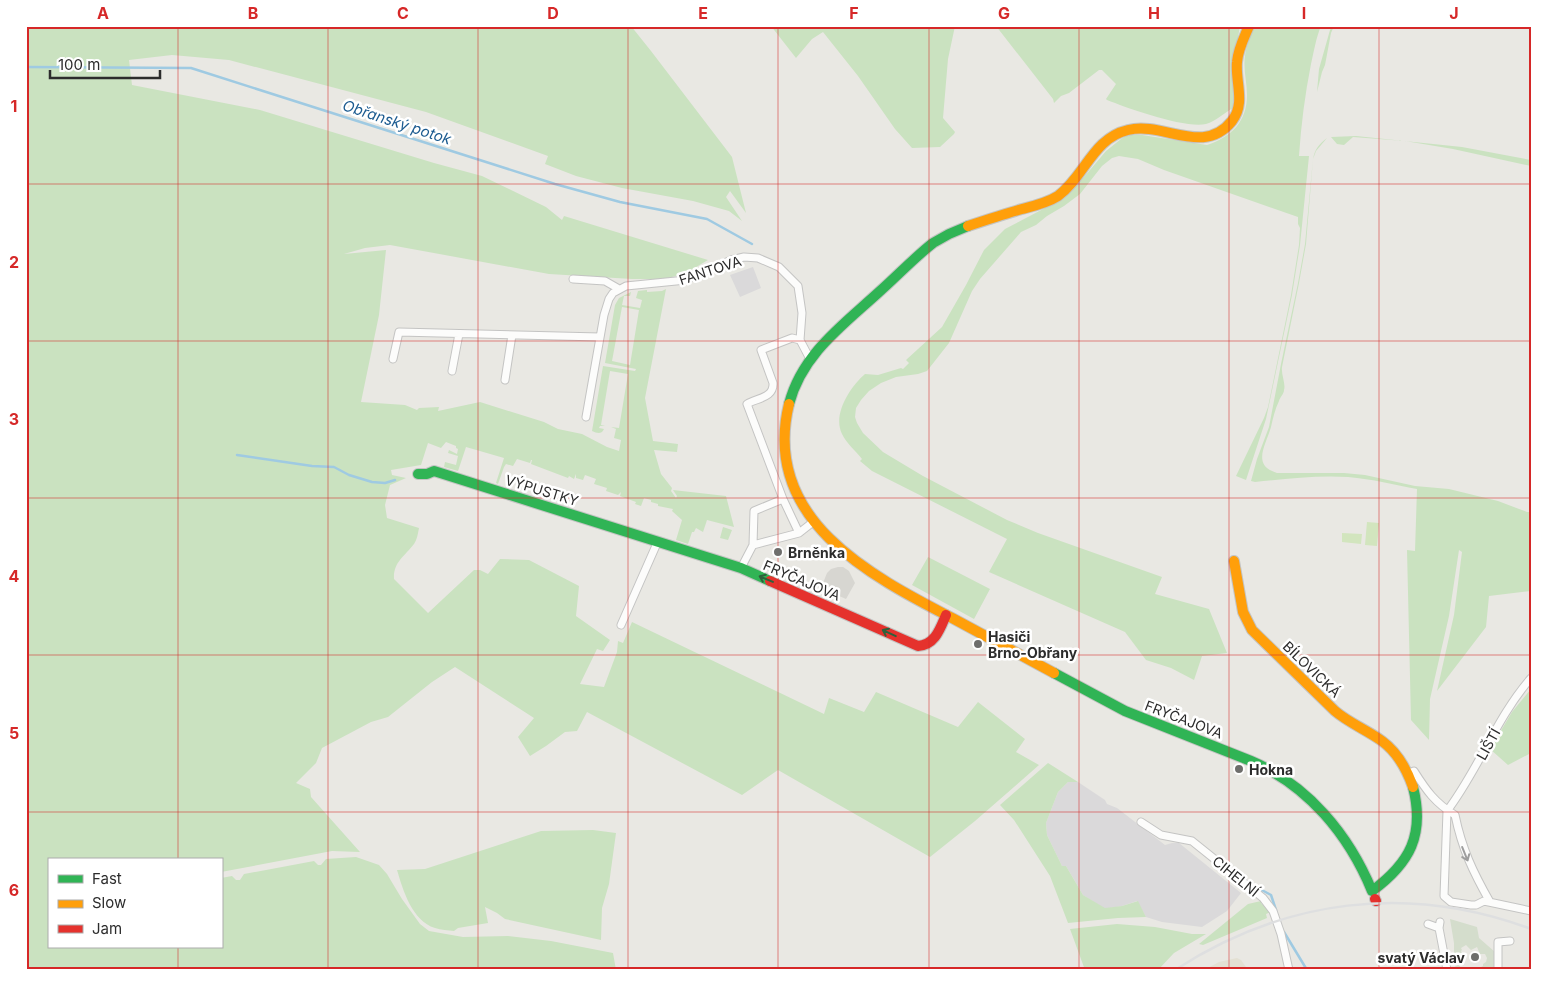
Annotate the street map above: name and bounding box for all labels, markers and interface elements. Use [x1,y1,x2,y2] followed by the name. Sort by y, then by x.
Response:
[97,3,109,23] text: A
[248,3,258,23] text: B
[397,3,409,23] text: C
[547,3,559,23] text: D
[698,3,708,23] text: E
[849,3,859,23] text: F
[998,3,1010,23] text: G
[1148,3,1160,23] text: H
[1302,3,1306,23] text: I
[1449,3,1459,23] text: J
[50,48,160,80] scale bar
[58,55,100,74] text: 100 m
[340,95,454,149] water label: Obřanský potok
[11,96,17,116] text: 1
[9,252,19,272] text: 2
[677,252,744,288] street label: FANTOVA
[9,409,19,429] text: 3
[503,471,581,509] street label: VÝPUSTKY
[788,544,845,561] place label: Brněnka
[772,546,784,558] marker: Brněnka
[761,556,843,604] street label: FRYČAJOVA
[9,566,20,586] text: 4
[759,574,774,584] one-way arrow
[882,628,897,637] one-way arrow
[988,628,1078,661] place label: Hasiči Brno-Obřany
[1280,637,1345,701] street label: BÍLOVICKÁ
[972,638,984,650] marker: Hasiči Brno-Obřany
[1143,696,1226,742] street label: FRYČAJOVA
[9,723,19,743] text: 5
[1472,725,1504,763] street label: LIŠTÍ
[1249,761,1293,778] place label: Hokna
[1233,763,1245,775] marker: Hokna
[1461,846,1471,861] one-way arrow
[1209,852,1263,900] street label: CIHELNÍ
[48,858,222,948] legend
[92,869,122,888] text: Fast
[9,880,19,900] text: 6
[92,893,126,912] text: Slow
[92,919,122,938] text: Jam
[1378,949,1466,966] place label: svatý Václav
[1469,951,1481,963] marker: svatý Václav

